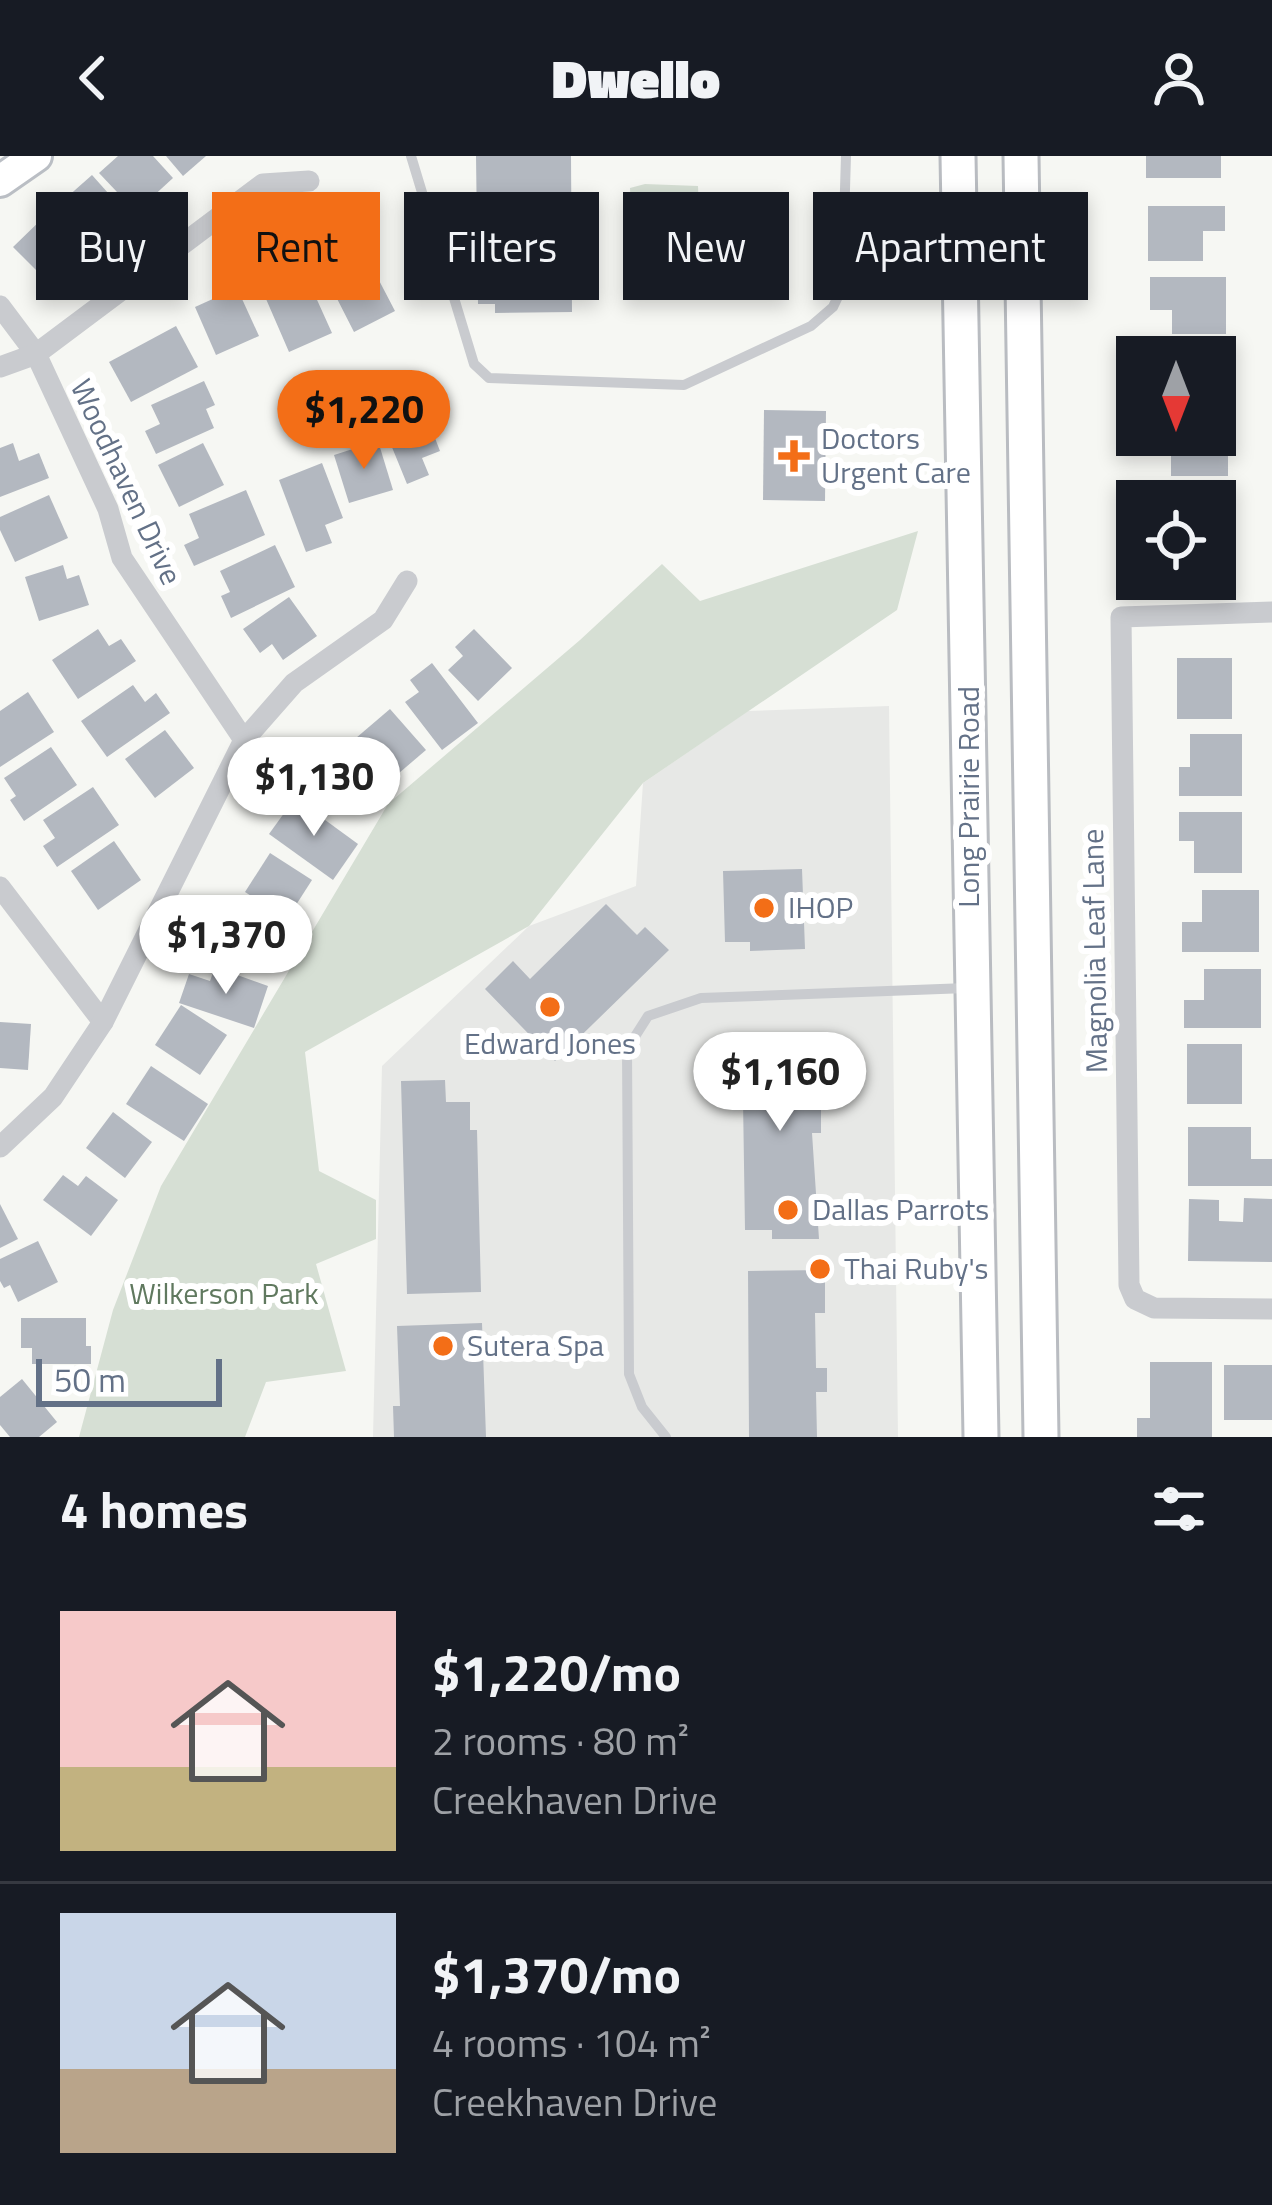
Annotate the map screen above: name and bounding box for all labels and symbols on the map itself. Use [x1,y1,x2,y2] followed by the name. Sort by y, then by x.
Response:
[1116,336,1236,456] north arrow
[266,370,462,472] pin: $1,220
[59,371,195,592] street label: Woodhaven Drive
[821,415,971,495] place label: Doctors Urgent Care
[778,440,810,472] marker: Doctors Urgent Care
[945,686,991,908] street label: Long Prairie Road
[216,737,412,839] pin: $1,130
[1069,828,1119,1074] street label: Magnolia Leaf Lane
[788,884,853,930] place label: IHOP
[128,895,324,997] pin: $1,370
[751,895,777,921] marker: IHOP
[537,994,563,1020] marker: Edward Jones
[464,1020,636,1066] place label: Edward Jones
[682,1032,878,1134] pin: $1,160
[812,1186,989,1232] place label: Dallas Parrots
[775,1197,801,1223] marker: Dallas Parrots
[844,1245,988,1291] place label: Thai Ruby's
[807,1256,833,1282] marker: Thai Ruby's
[129,1270,319,1316] park label: Wilkerson Park
[467,1322,604,1368] place label: Sutera Spa
[430,1333,456,1359] marker: Sutera Spa
[36,1353,222,1406] scale bar

